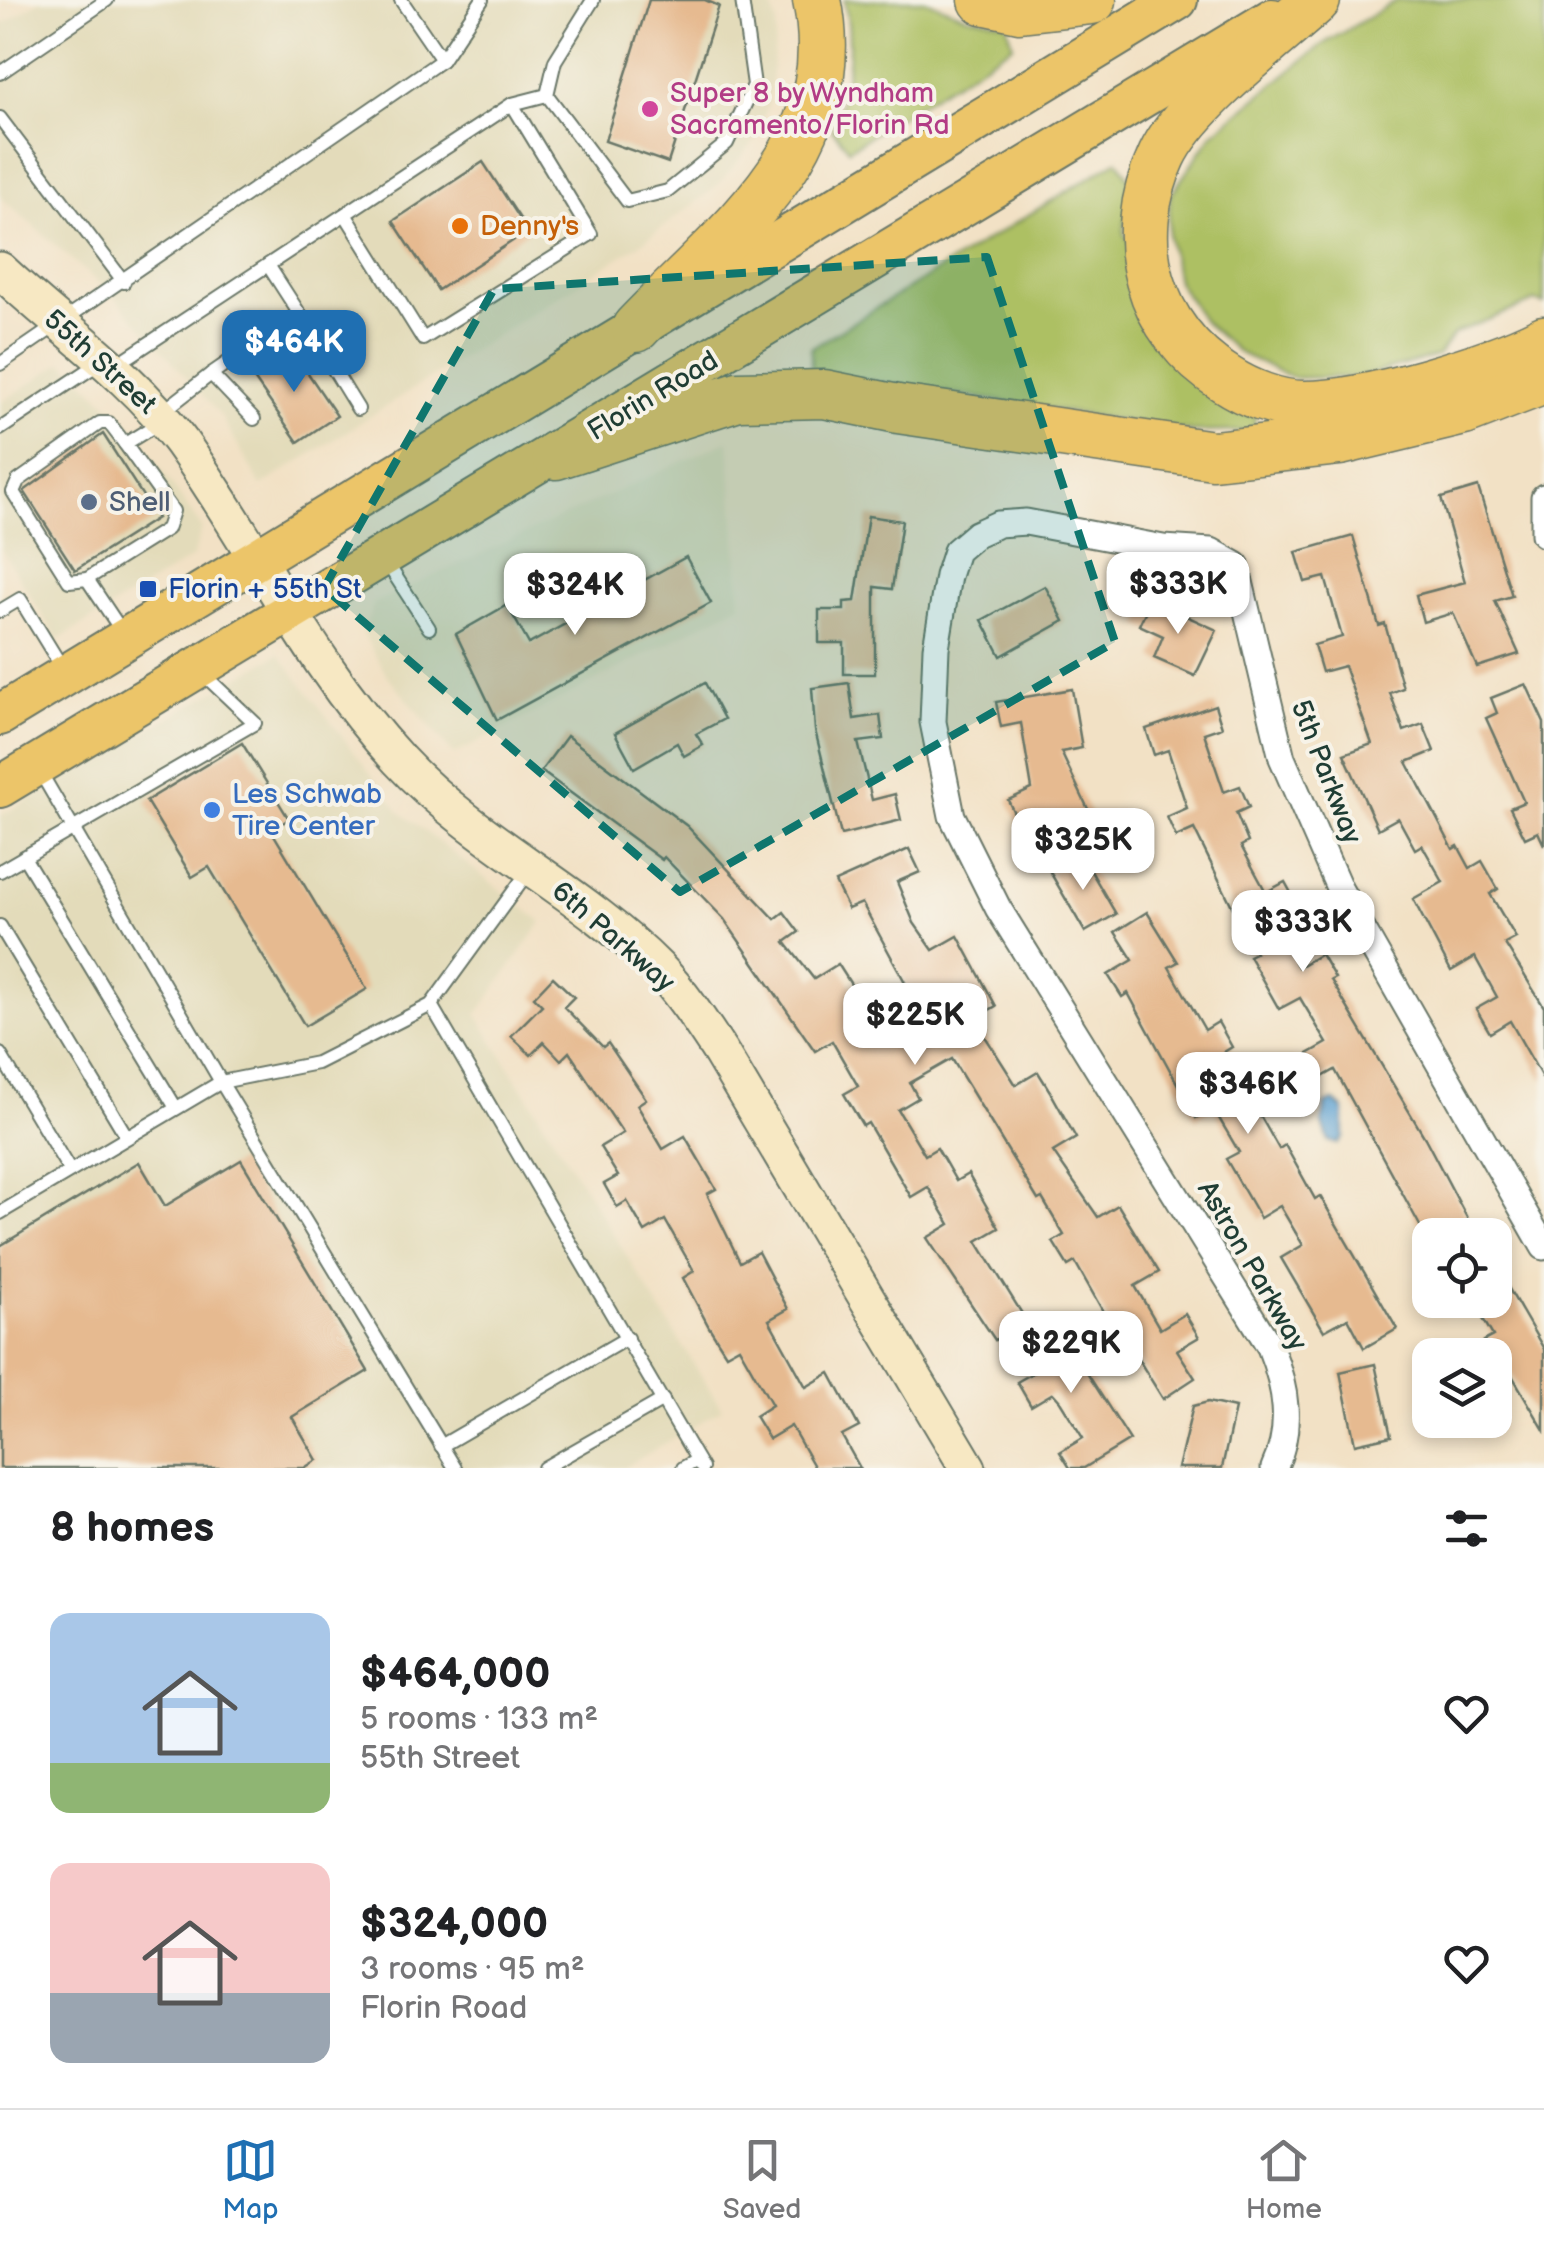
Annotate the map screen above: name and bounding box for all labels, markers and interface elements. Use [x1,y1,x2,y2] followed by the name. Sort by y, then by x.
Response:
[670,77,950,142] place label: Super 8 by Wyndham Sacramento/Florin Rd
[639,98,661,120] marker: Super 8 by Wyndham Sacramento/Florin Rd
[480,210,579,243] place label: Denny's
[449,215,471,237] marker: Denny's
[37,303,163,421] street label: 55th Street
[224,310,364,395] pin: $464K
[244,323,344,362] text: $464K
[582,344,724,448] street label: Florin Road
[109,486,171,519] place label: Shell
[78,491,100,513] marker: Shell
[1108,552,1248,637] pin: $333K
[505,553,645,638] pin: $324K
[1129,565,1227,604] text: $333K
[526,566,624,605] text: $324K
[168,573,362,606] place label: Florin + 55th St
[137,578,159,600] marker: Florin + 55th St
[1284,696,1369,849] street label: 5th Parkway
[232,778,382,843] place label: Les Schwab Tire Center
[201,799,223,821] marker: Les Schwab Tire Center
[1013,808,1153,893] pin: $325K
[1033,821,1133,860] text: $325K
[545,875,681,1000] street label: 6th Parkway
[1233,890,1373,975] pin: $333K
[1254,903,1352,942] text: $333K
[845,983,985,1068] pin: $225K
[865,996,965,1035] text: $225K
[1178,1052,1318,1137] pin: $346K
[1198,1065,1298,1104] text: $346K
[1190,1175,1314,1357] street label: Astron Parkway
[1412,1218,1512,1438] map controls
[1412,1218,1512,1318] button: locate
[1001,1311,1141,1396] pin: $229K
[1021,1324,1121,1363] text: $229K
[1412,1338,1512,1438] button: layers
[1439,1501,1494,1556] icon: filters
[50,1503,214,1554] text: 8 homes
[360,1649,550,1700] text: $464,000
[130,1653,250,1773] icon: home
[1439,1686,1494,1741] icon: heart
[360,1700,598,1739] text: 5 rooms · 133 m²
[360,1739,520,1778] text: 55th Street
[360,1899,548,1950] text: $324,000
[130,1903,250,2023] icon: home
[1439,1936,1494,1991] icon: heart
[360,1950,585,1989] text: 3 rooms · 95 m²
[360,1989,527,2028] text: Florin Road
[222,2133,278,2226] tab: Map
[723,2133,801,2226] tab: Saved
[1246,2133,1322,2226] tab: Home

